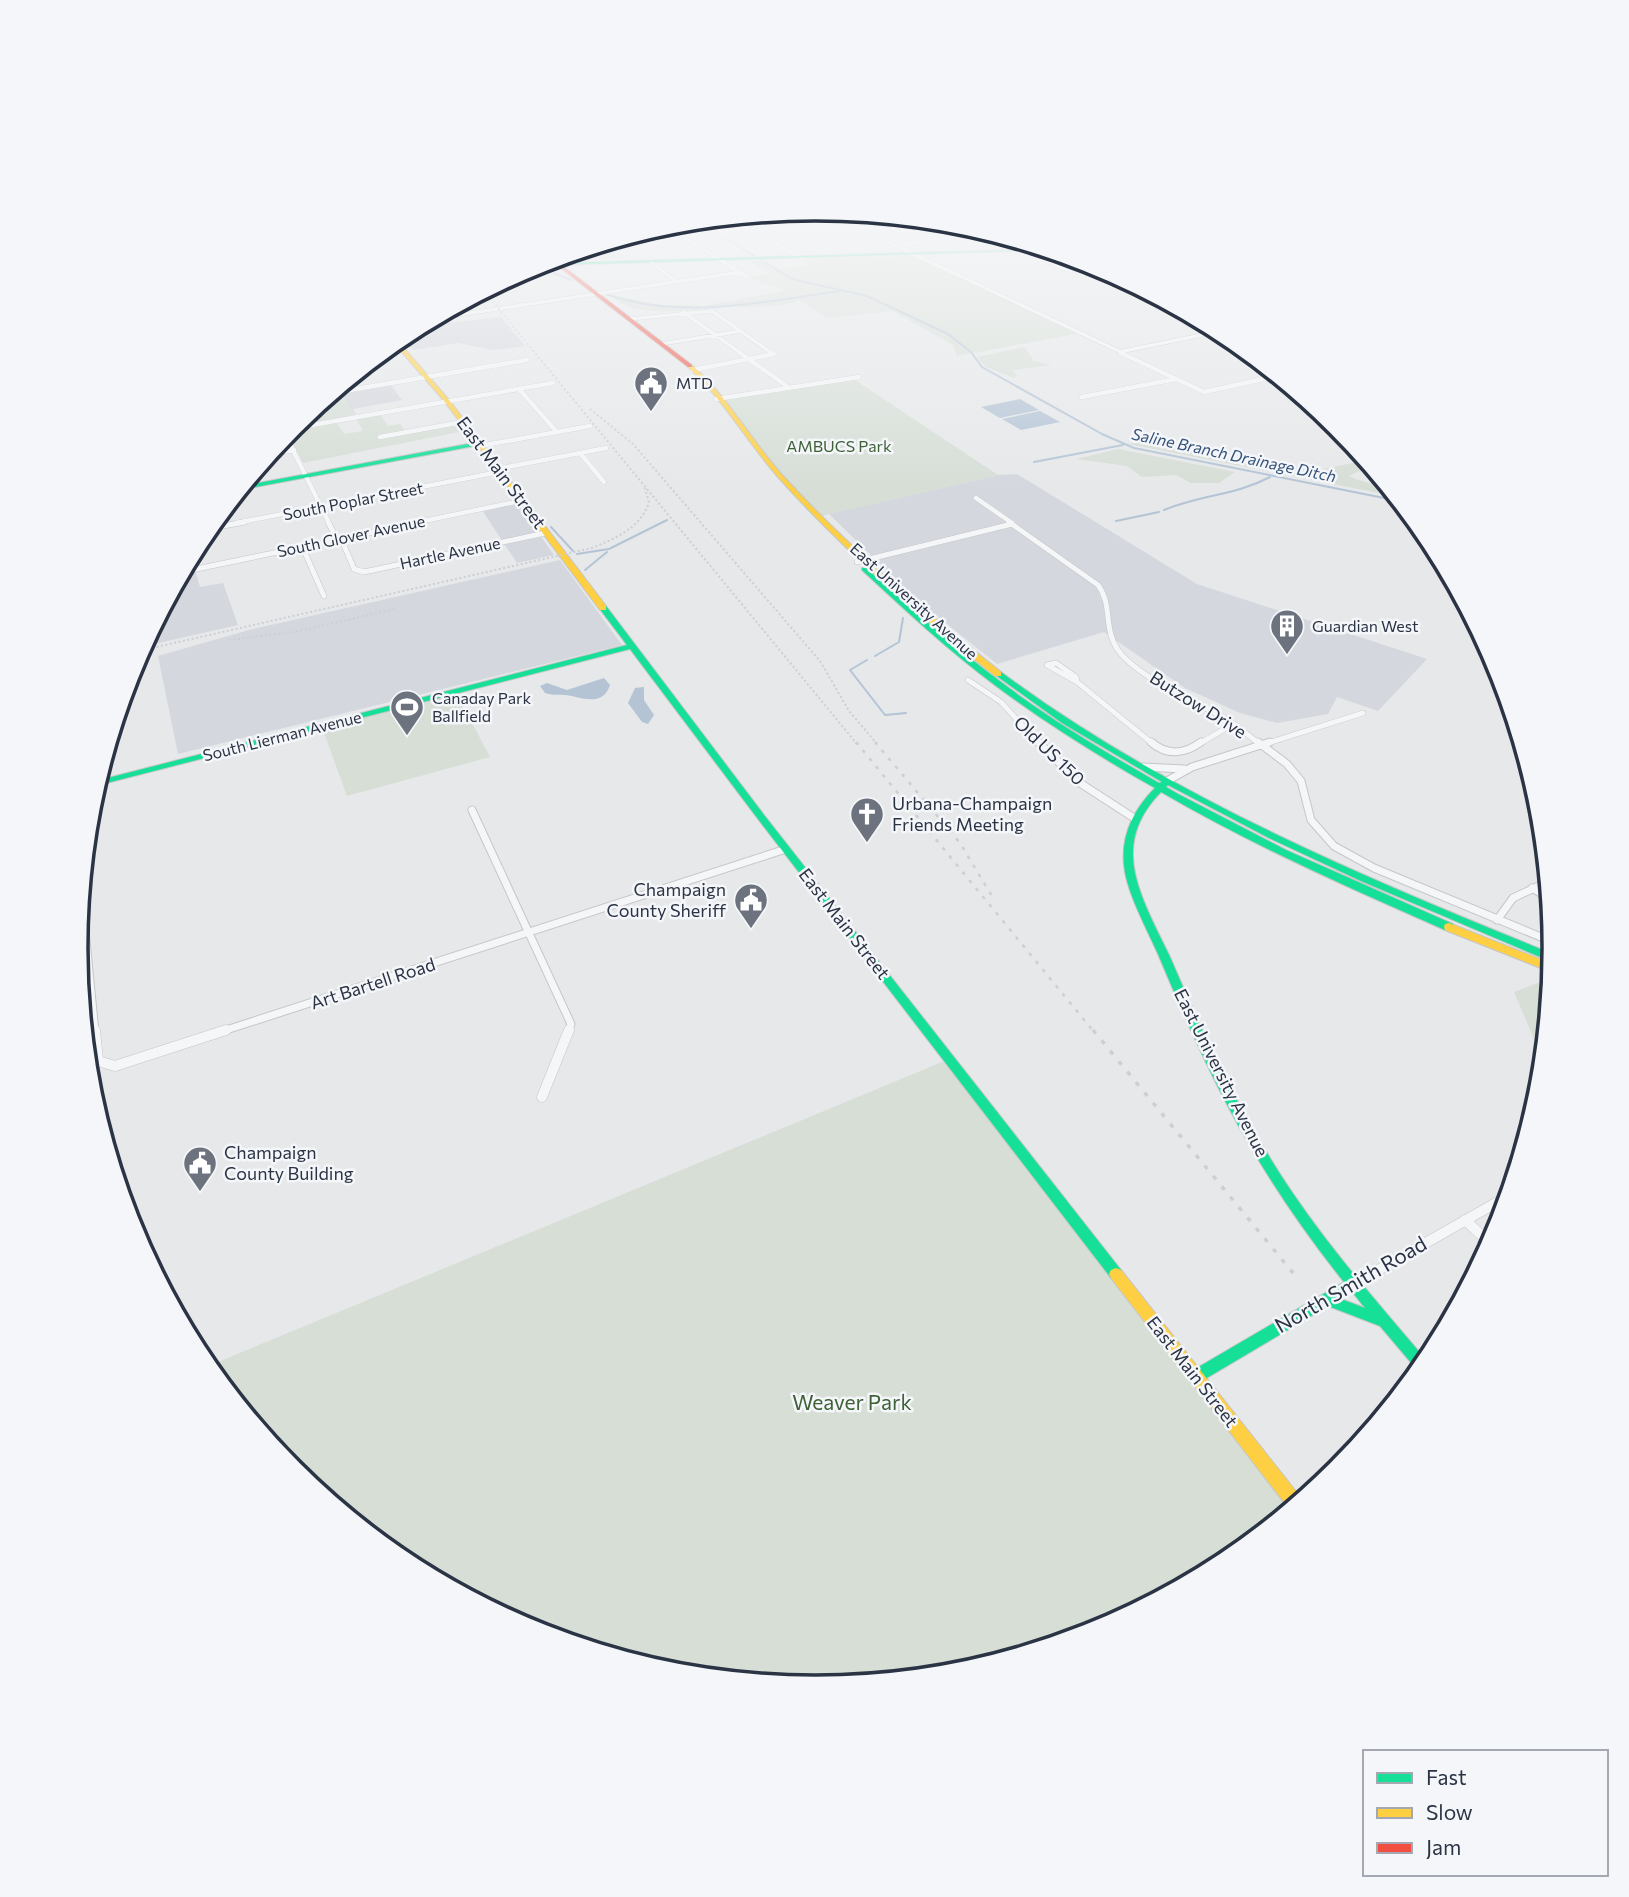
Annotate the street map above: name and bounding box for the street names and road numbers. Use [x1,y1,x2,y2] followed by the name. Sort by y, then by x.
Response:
[452,412,551,533] street label: East Main Street
[281,477,425,523] street label: South Poplar Street
[275,511,427,560] street label: South Glover Avenue
[398,533,502,572] street label: Hartle Avenue
[847,538,982,663] street label: East University Avenue
[1146,666,1251,743] street label: Butzow Drive
[201,707,363,764] street label: South Lierman Avenue
[1010,711,1090,789] street label: Old US 150
[795,863,895,983] street label: East Main Street
[307,952,438,1014] street label: Art Bartell Road
[1170,985,1274,1160] street label: East University Avenue
[1270,1230,1431,1337] street label: North Smith Road
[1143,1311,1243,1431] street label: East Main Street

